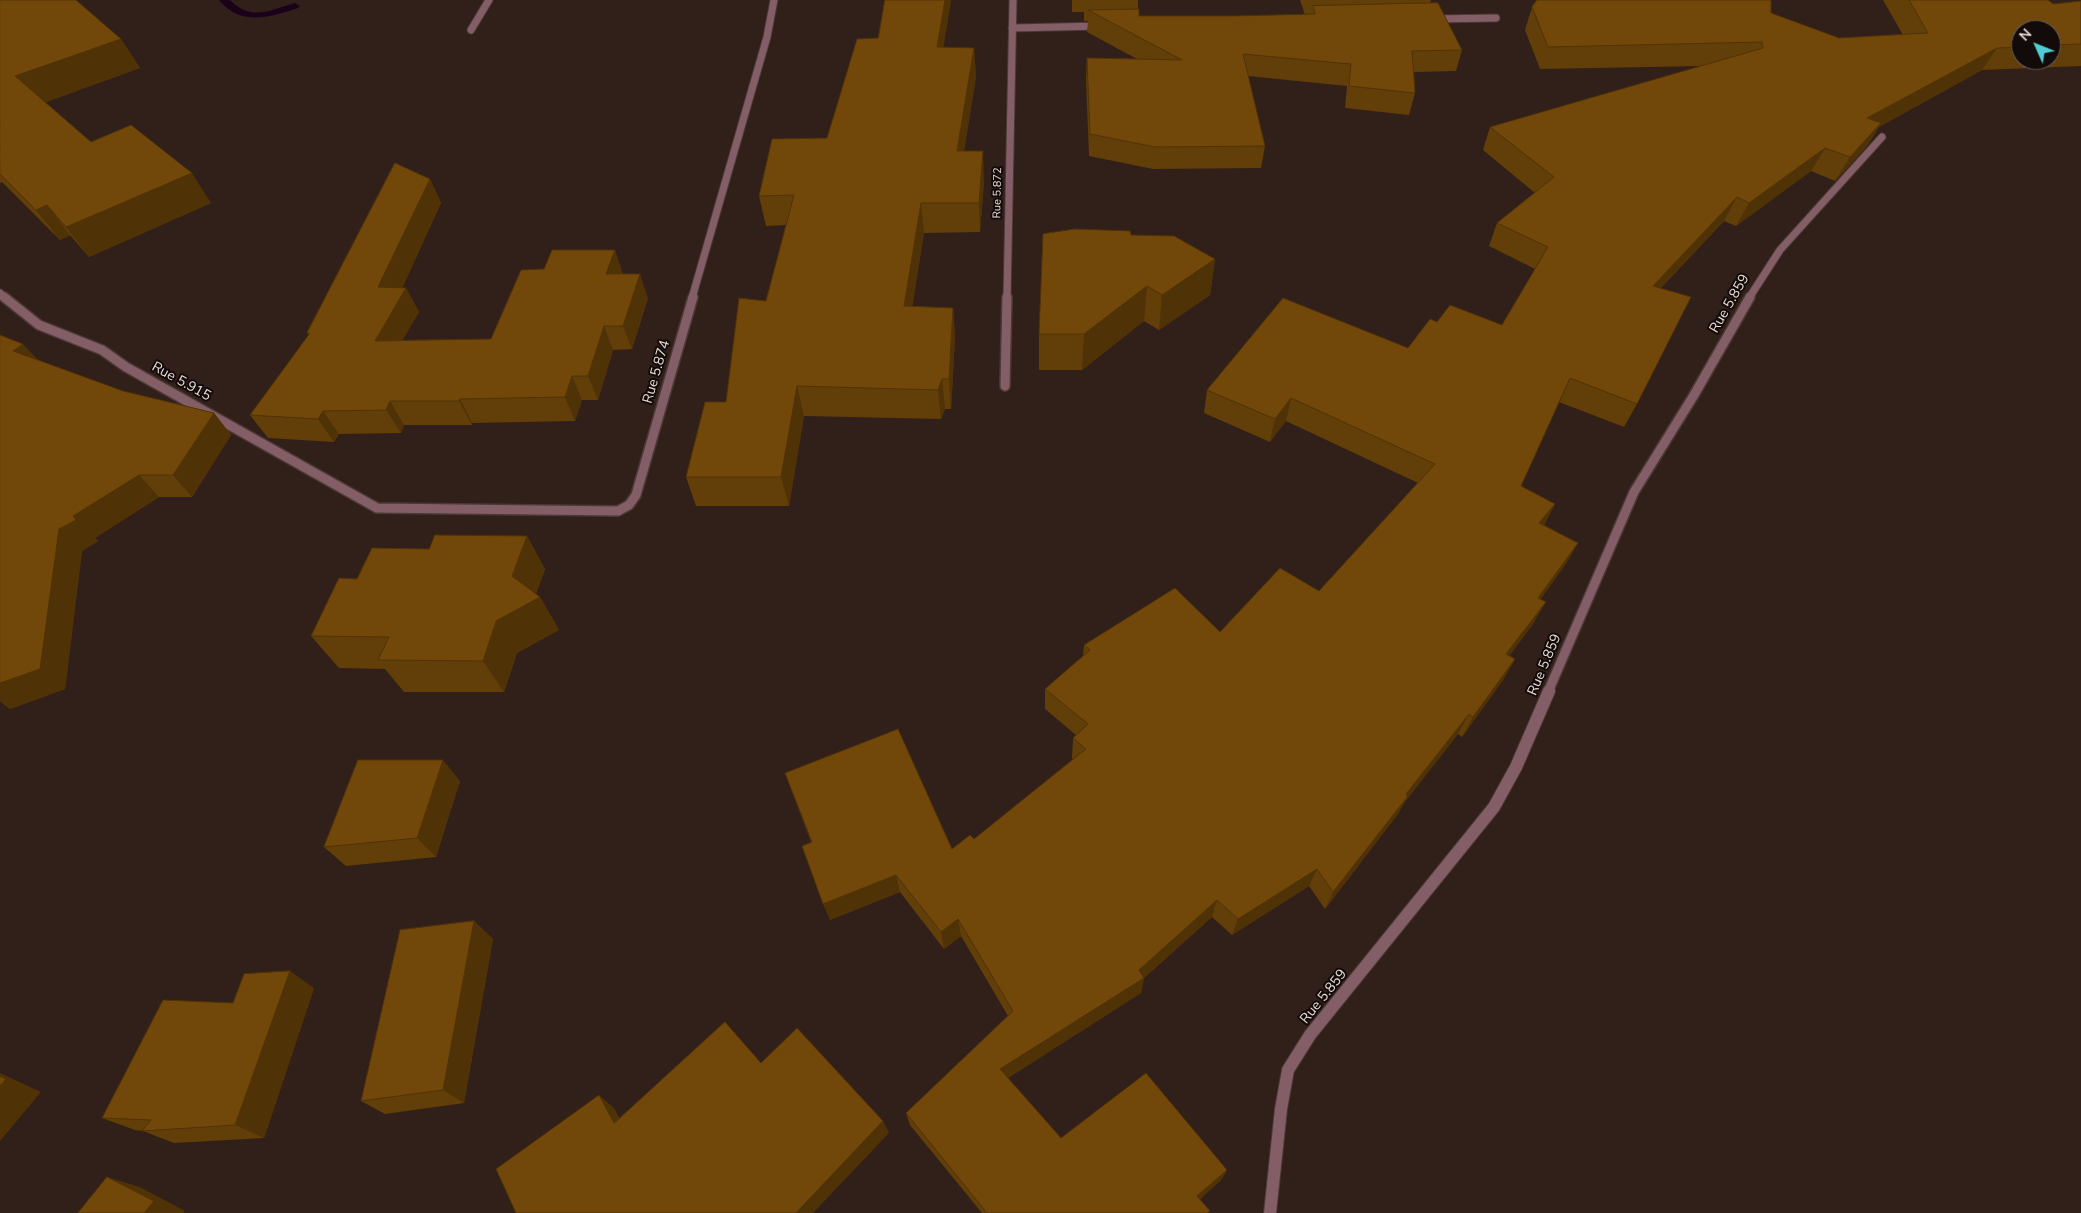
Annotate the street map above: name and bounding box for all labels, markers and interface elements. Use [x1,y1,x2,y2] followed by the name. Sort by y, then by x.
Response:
[2011,20,2061,70] north arrow
[2015,25,2036,45] text: N
[991,167,1005,219] street label: Rue 5.872
[1706,272,1754,336] street label: Rue 5.859
[640,338,674,406] street label: Rue 5.874
[148,359,214,405] street label: Rue 5.915
[1525,632,1565,698] street label: Rue 5.859
[1297,966,1351,1028] street label: Rue 5.859

